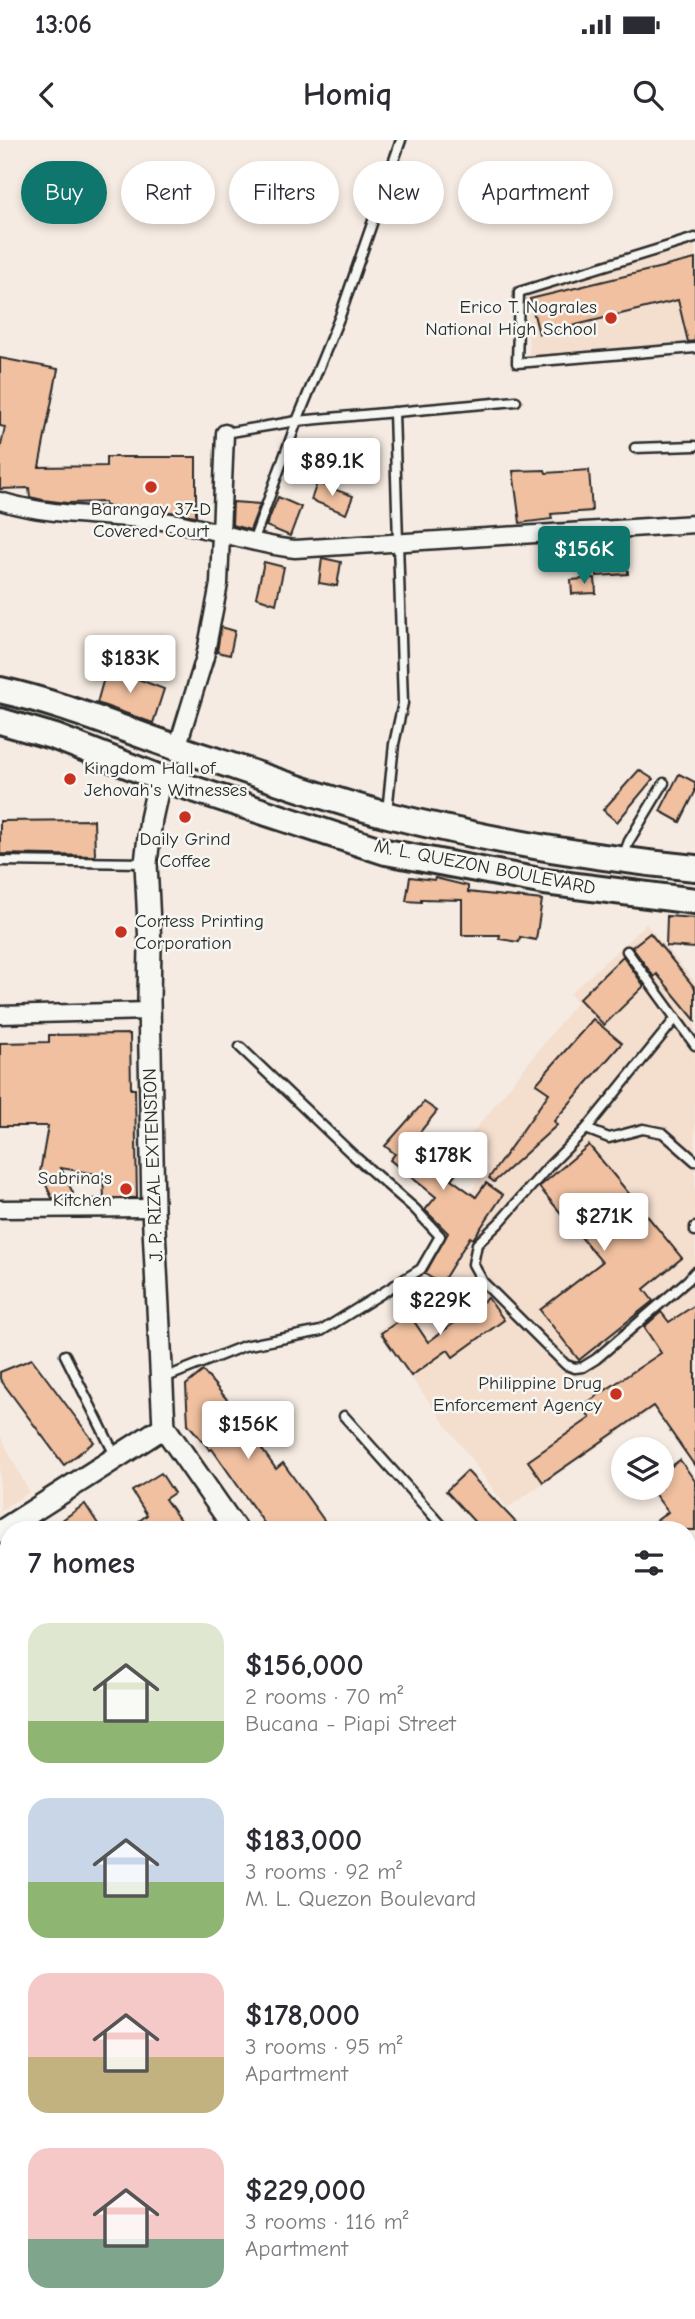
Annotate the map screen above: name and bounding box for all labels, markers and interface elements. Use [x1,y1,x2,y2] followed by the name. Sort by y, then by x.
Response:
[35,10,92,40] text: 13:06
[28,76,66,114] icon: back
[303,76,392,113] text: Homiq
[629,76,667,114] icon: search
[21,161,107,224] chip: Buy
[121,161,215,224] chip: Rent
[229,161,339,224] chip: Filters
[353,161,444,224] chip: New
[458,161,613,224] chip: Apartment
[425,296,597,340] place label: Erico T. Nograles National High School
[603,310,619,326] marker: Erico T. Nograles National High School
[275,438,389,498] pin: $89.1K
[300,447,364,474] text: $89.1K
[143,479,159,495] marker: Barangay 37-D Covered Court
[91,498,211,542] place label: Barangay 37-D Covered Court
[535,526,633,586] pin: $156K
[554,535,614,562] text: $156K
[81,636,179,695] pin: $183K
[101,644,159,671] text: $183K
[84,757,247,801] place label: Kingdom Hall of Jehovah's Witnesses
[62,771,78,787] marker: Kingdom Hall of Jehovah's Witnesses
[177,809,193,825] marker: Daily Grind Coffee
[139,828,231,872] place label: Daily Grind Coffee
[372,835,598,899] street label: M. L. QUEZON BOULEVARD
[135,910,264,954] place label: Cortess Printing Corporation
[113,924,129,940] marker: Cortess Printing Corporation
[139,1068,167,1262] street label: J. P. RIZAL EXTENSION
[394,1132,492,1192] pin: $178K
[414,1141,472,1168] text: $178K
[38,1167,112,1211] place label: Sabrina's Kitchen
[118,1181,134,1197] marker: Sabrina's Kitchen
[555,1194,653,1253] pin: $271K
[575,1202,633,1229] text: $271K
[391,1278,489,1337] pin: $229K
[409,1286,471,1313] text: $229K
[433,1372,602,1416] place label: Philippine Drug Enforcement Agency
[608,1386,624,1402] marker: Philippine Drug Enforcement Agency
[199,1402,297,1461] pin: $156K
[218,1410,278,1437] text: $156K
[611,1437,674,1500] map controls
[611,1437,674,1500] button: layers
[630,1544,668,1582] icon: filters
[28,1546,135,1581] text: 7 homes
[245,1648,364,1683] text: $156,000
[84,1651,168,1735] icon: home
[245,1683,403,1710] text: 2 rooms · 70 m²
[245,1710,456,1737] text: Bucana - Piapi Street
[245,1823,362,1858] text: $183,000
[84,1826,168,1910] icon: home
[245,1858,402,1885] text: 3 rooms · 92 m²
[245,1885,476,1912] text: M. L. Quezon Boulevard
[245,1998,360,2033] text: $178,000
[84,2001,168,2085] icon: home
[245,2033,403,2060] text: 3 rooms · 95 m²
[245,2060,348,2087] text: Apartment
[245,2173,366,2208] text: $229,000
[84,2176,168,2260] icon: home
[245,2208,409,2235] text: 3 rooms · 116 m²
[245,2235,348,2262] text: Apartment

